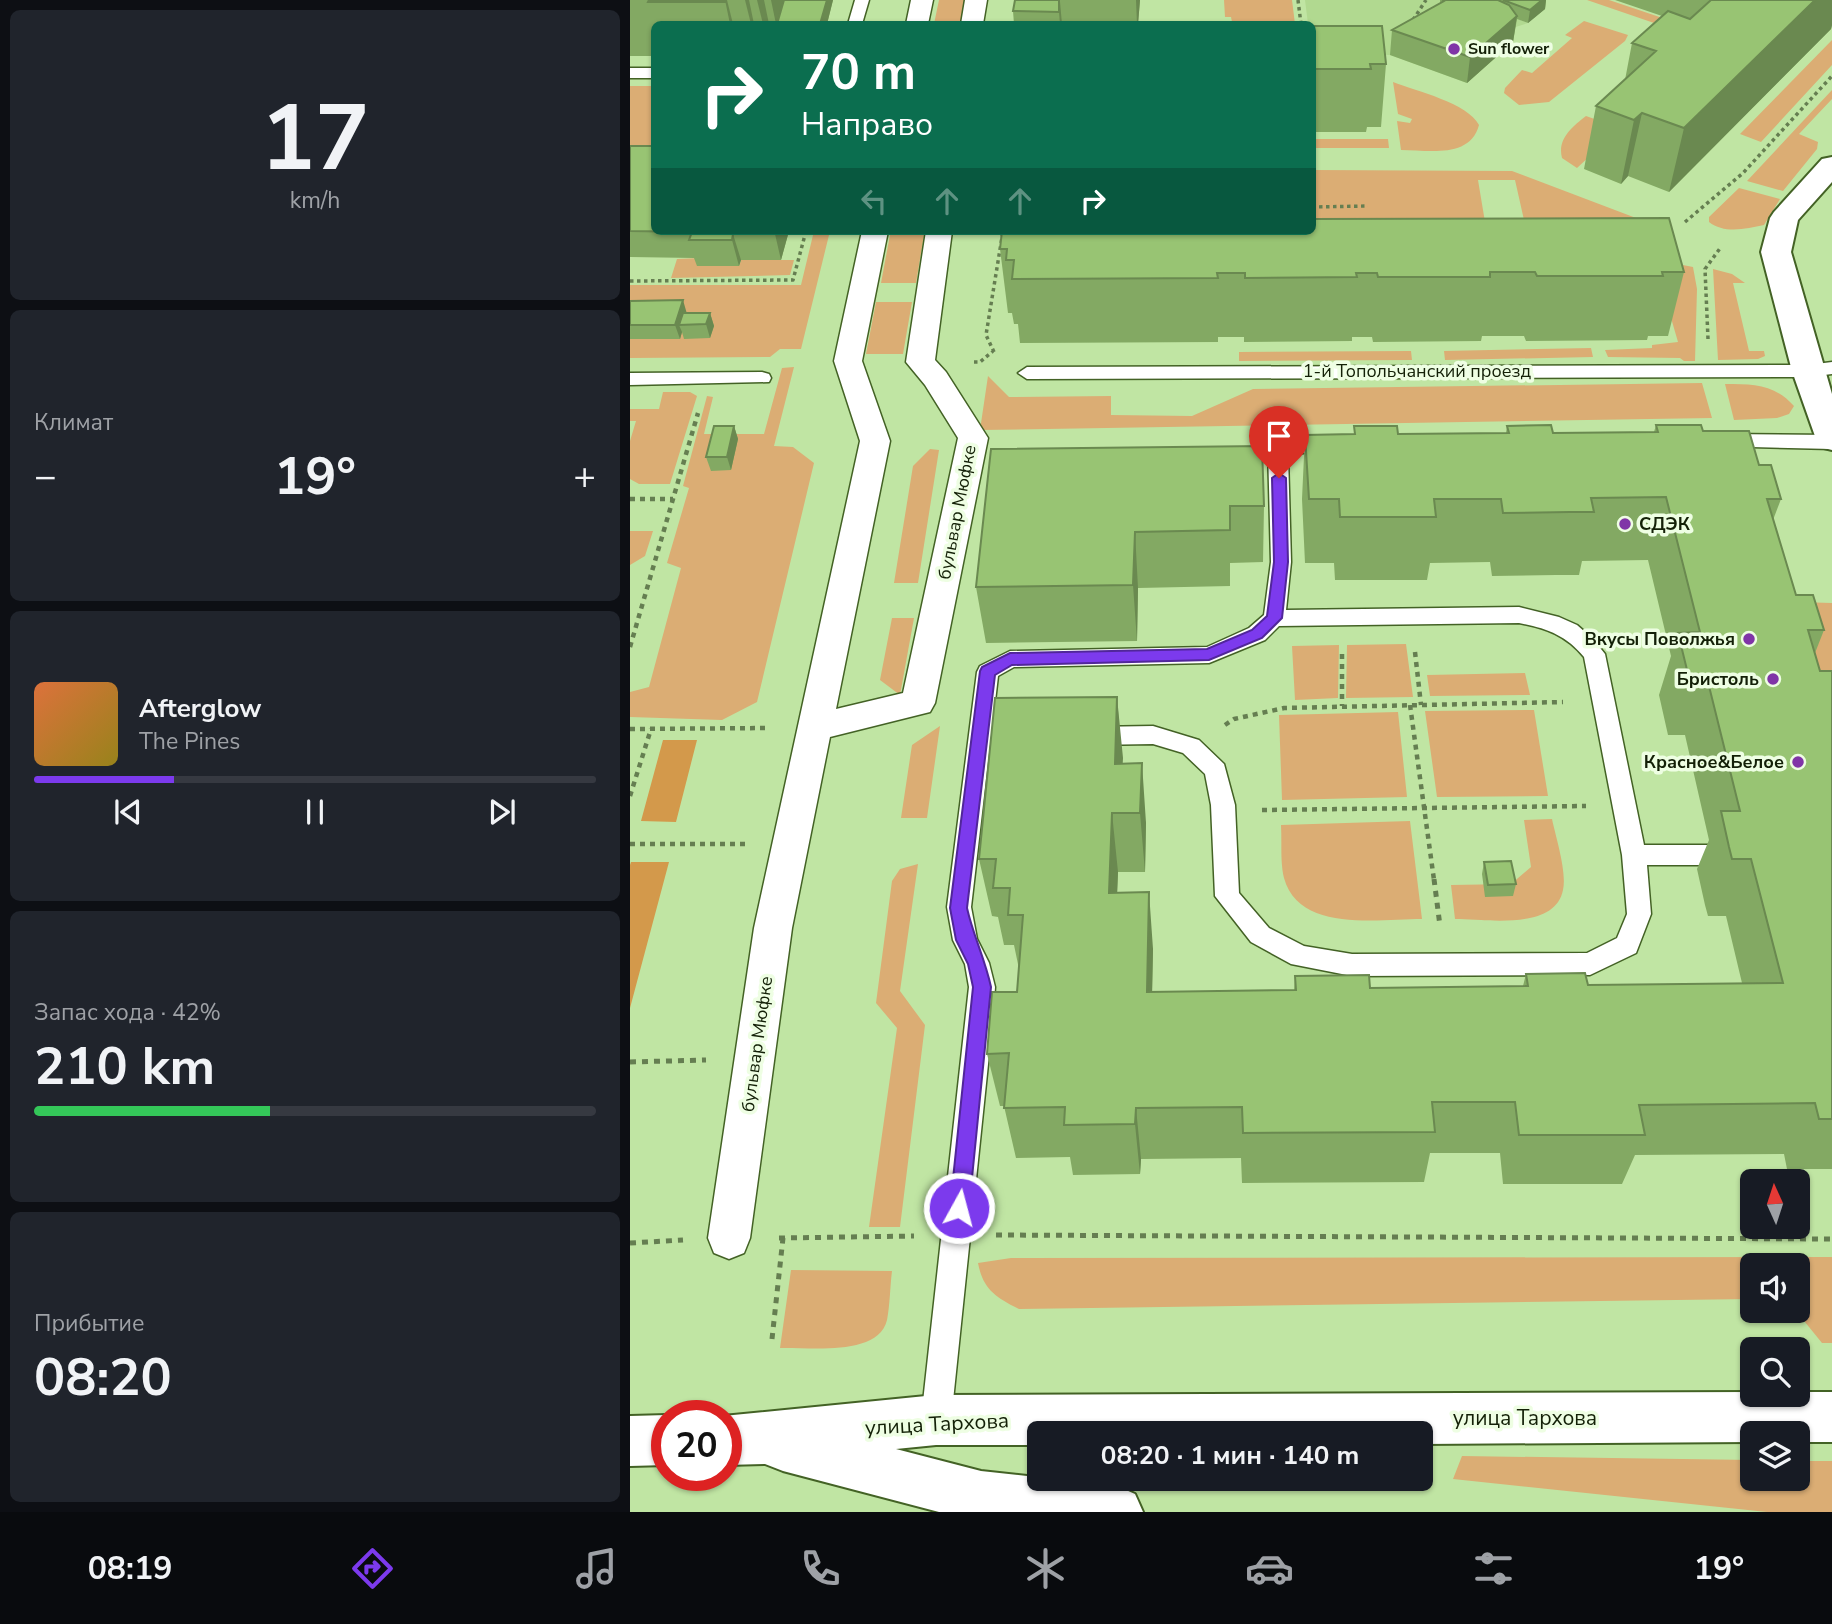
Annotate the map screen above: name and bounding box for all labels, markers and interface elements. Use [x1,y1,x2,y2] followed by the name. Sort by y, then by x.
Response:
[1468,38,1550,60] place label: Sun flower
[801,39,916,106] text: 70 m
[1446,41,1462,57] marker: Sun flower
[686,49,777,140] icon: right
[260,77,370,201] text: 17
[801,103,933,146] text: Направо
[855,182,893,220] icon: left
[928,182,966,220] icon: ahead
[1001,182,1039,220] icon: ahead
[1074,182,1112,220] icon: right
[290,185,340,216] text: km/h
[1303,359,1532,383] street label: 1-й Топольчанский проезд
[1249,406,1309,478] pin
[34,407,113,438] text: Климат
[1260,417,1298,455] icon: arrive
[274,441,356,512] text: 19°
[932,443,982,581] street label: бульвар Мюфке
[34,451,57,502] text: −
[573,451,596,502] text: +
[1639,512,1691,536] place label: СДЭК
[1617,516,1633,532] marker: СДЭК
[1584,627,1735,651] place label: Вкусы Поволжья
[1741,631,1757,647] marker: Вкусы Поволжья
[1677,667,1759,691] place label: Бристоль
[1765,671,1781,687] marker: Бристоль
[139,691,262,726] text: Afterglow
[139,726,240,757] text: The Pines
[1644,750,1784,774] place label: Красное&Белое
[1790,754,1806,770] marker: Красное&Белое
[109,793,147,831] icon: previous
[296,793,334,831] icon: pause
[483,793,521,831] icon: next
[736,975,778,1113] street label: бульвар Мюфке
[34,997,221,1028] text: Запас хода · 42%
[34,1031,215,1102] text: 210 km
[1740,1169,1810,1239] north arrow
[1740,1169,1810,1491] map controls
[922,1171,996,1245] position arrow
[1740,1253,1810,1323] button: sound
[34,1308,144,1339] text: Прибытие
[1740,1337,1810,1407] button: search
[34,1342,172,1413] text: 08:20
[651,1400,742,1491] speed limit sign: 20
[1453,1404,1597,1432] street label: улица Тархова
[864,1406,1010,1442] street label: улица Тархова
[1740,1421,1810,1491] button: layers
[1101,1438,1359,1473] text: 08:20 · 1 мин · 140 m
[348,1544,397,1593] icon: directions
[572,1544,621,1593] icon: music
[796,1544,845,1593] icon: phone
[1021,1544,1070,1593] icon: climate
[1245,1544,1294,1593] icon: car
[1469,1544,1518,1593] icon: filters
[88,1547,172,1590] text: 08:19
[1694,1547,1744,1590] text: 19°

